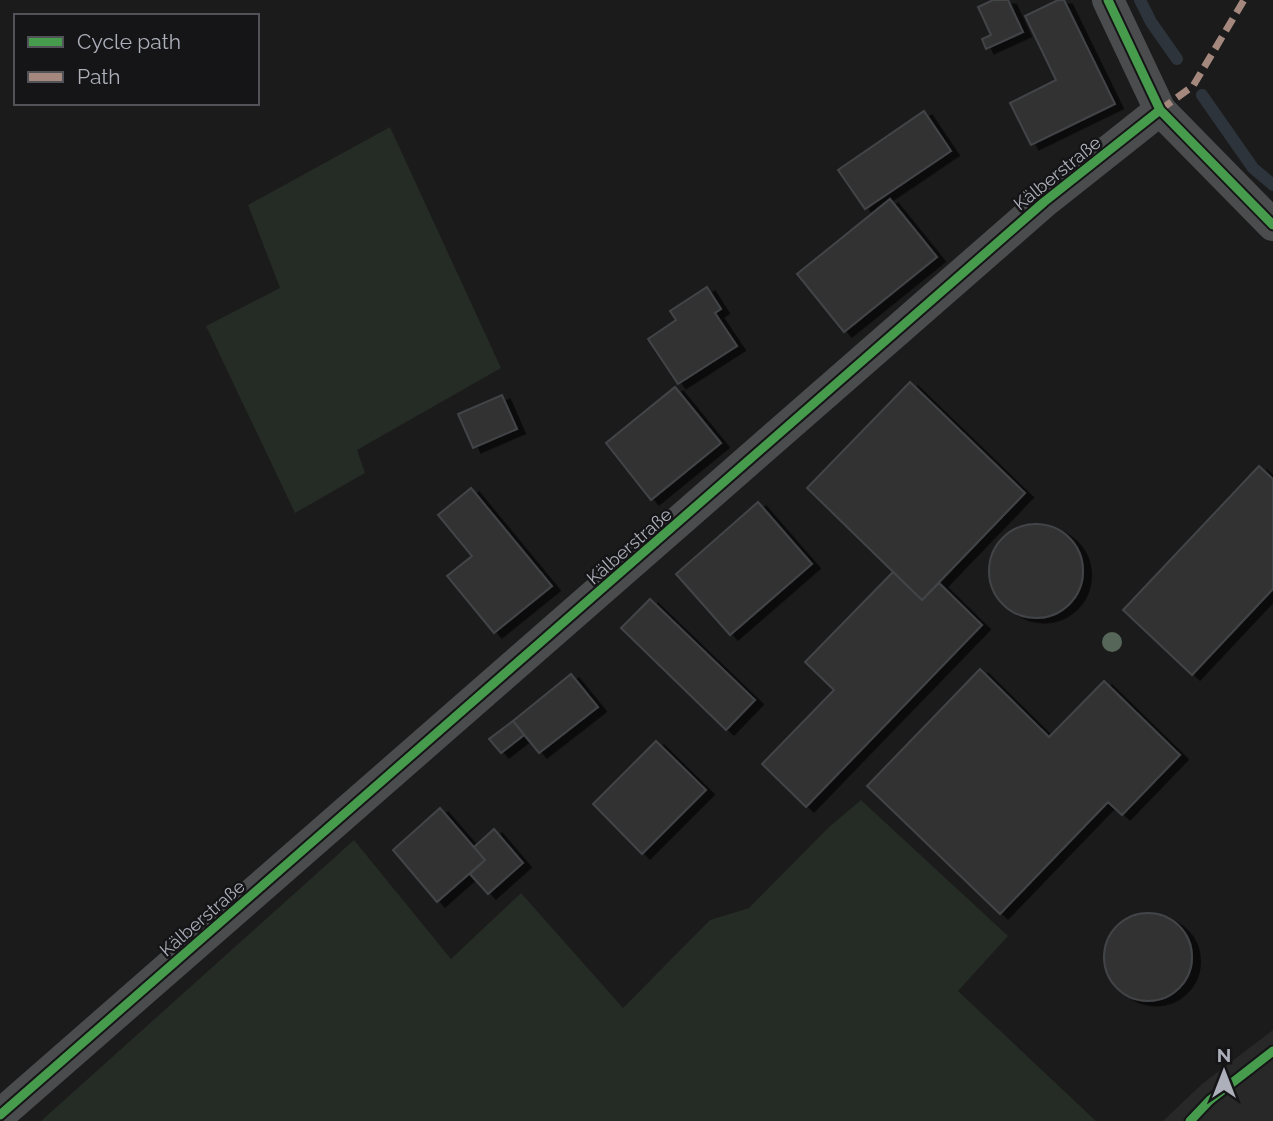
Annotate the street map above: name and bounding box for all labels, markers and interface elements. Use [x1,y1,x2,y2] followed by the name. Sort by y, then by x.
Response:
[14,14,259,105] legend
[77,29,181,54] text: Cycle path
[77,64,121,89] text: Path
[1009,131,1105,214] street label: Kälberstraße
[582,503,676,589] street label: Kälberstraße
[155,875,249,961] street label: Kälberstraße
[1189,1037,1259,1107] north arrow
[1217,1044,1231,1066] text: N

